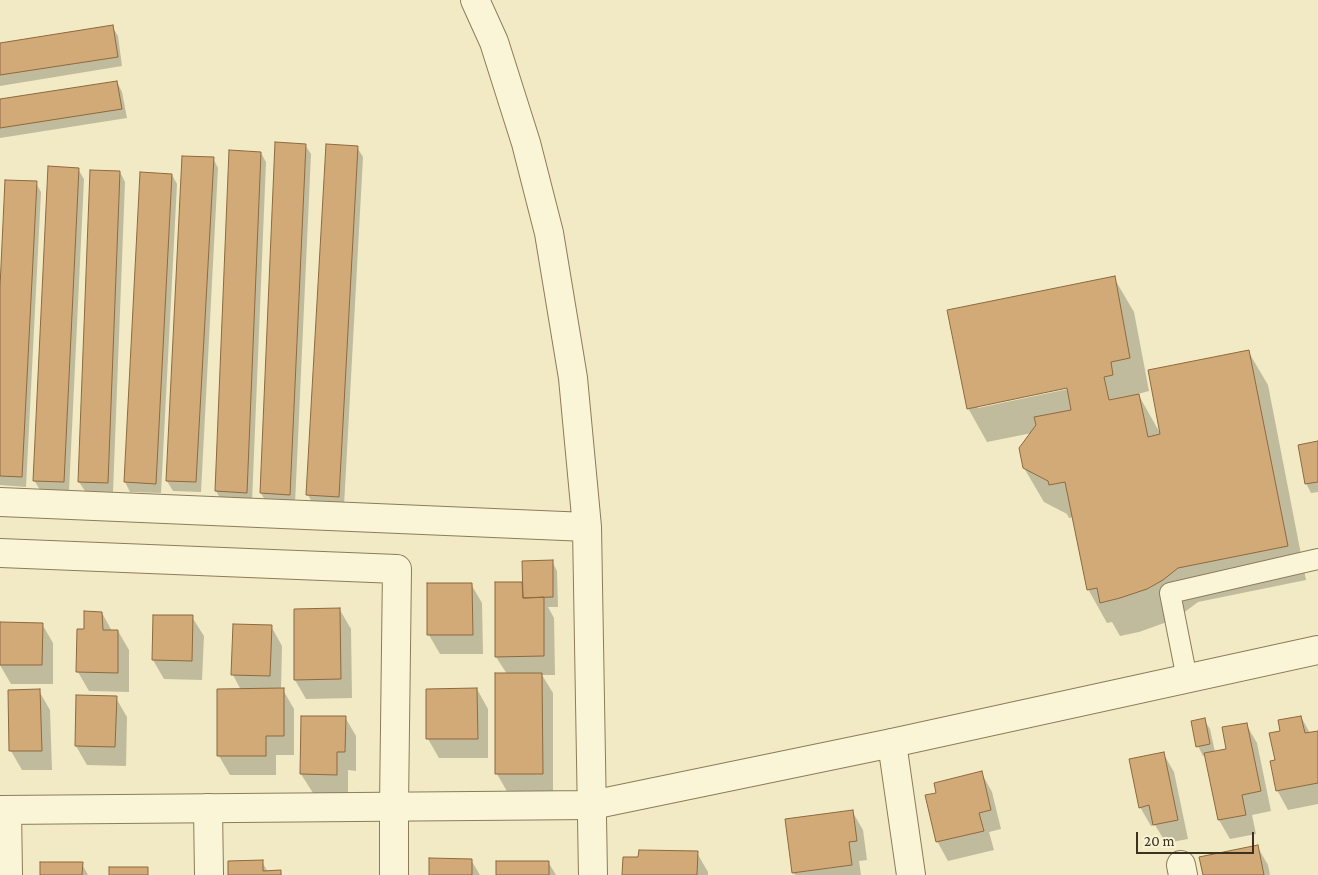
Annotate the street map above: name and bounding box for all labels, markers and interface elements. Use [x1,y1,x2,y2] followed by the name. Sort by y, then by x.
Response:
[1138,822,1256,854] scale bar
[1144,833,1175,849] text: 20 m

